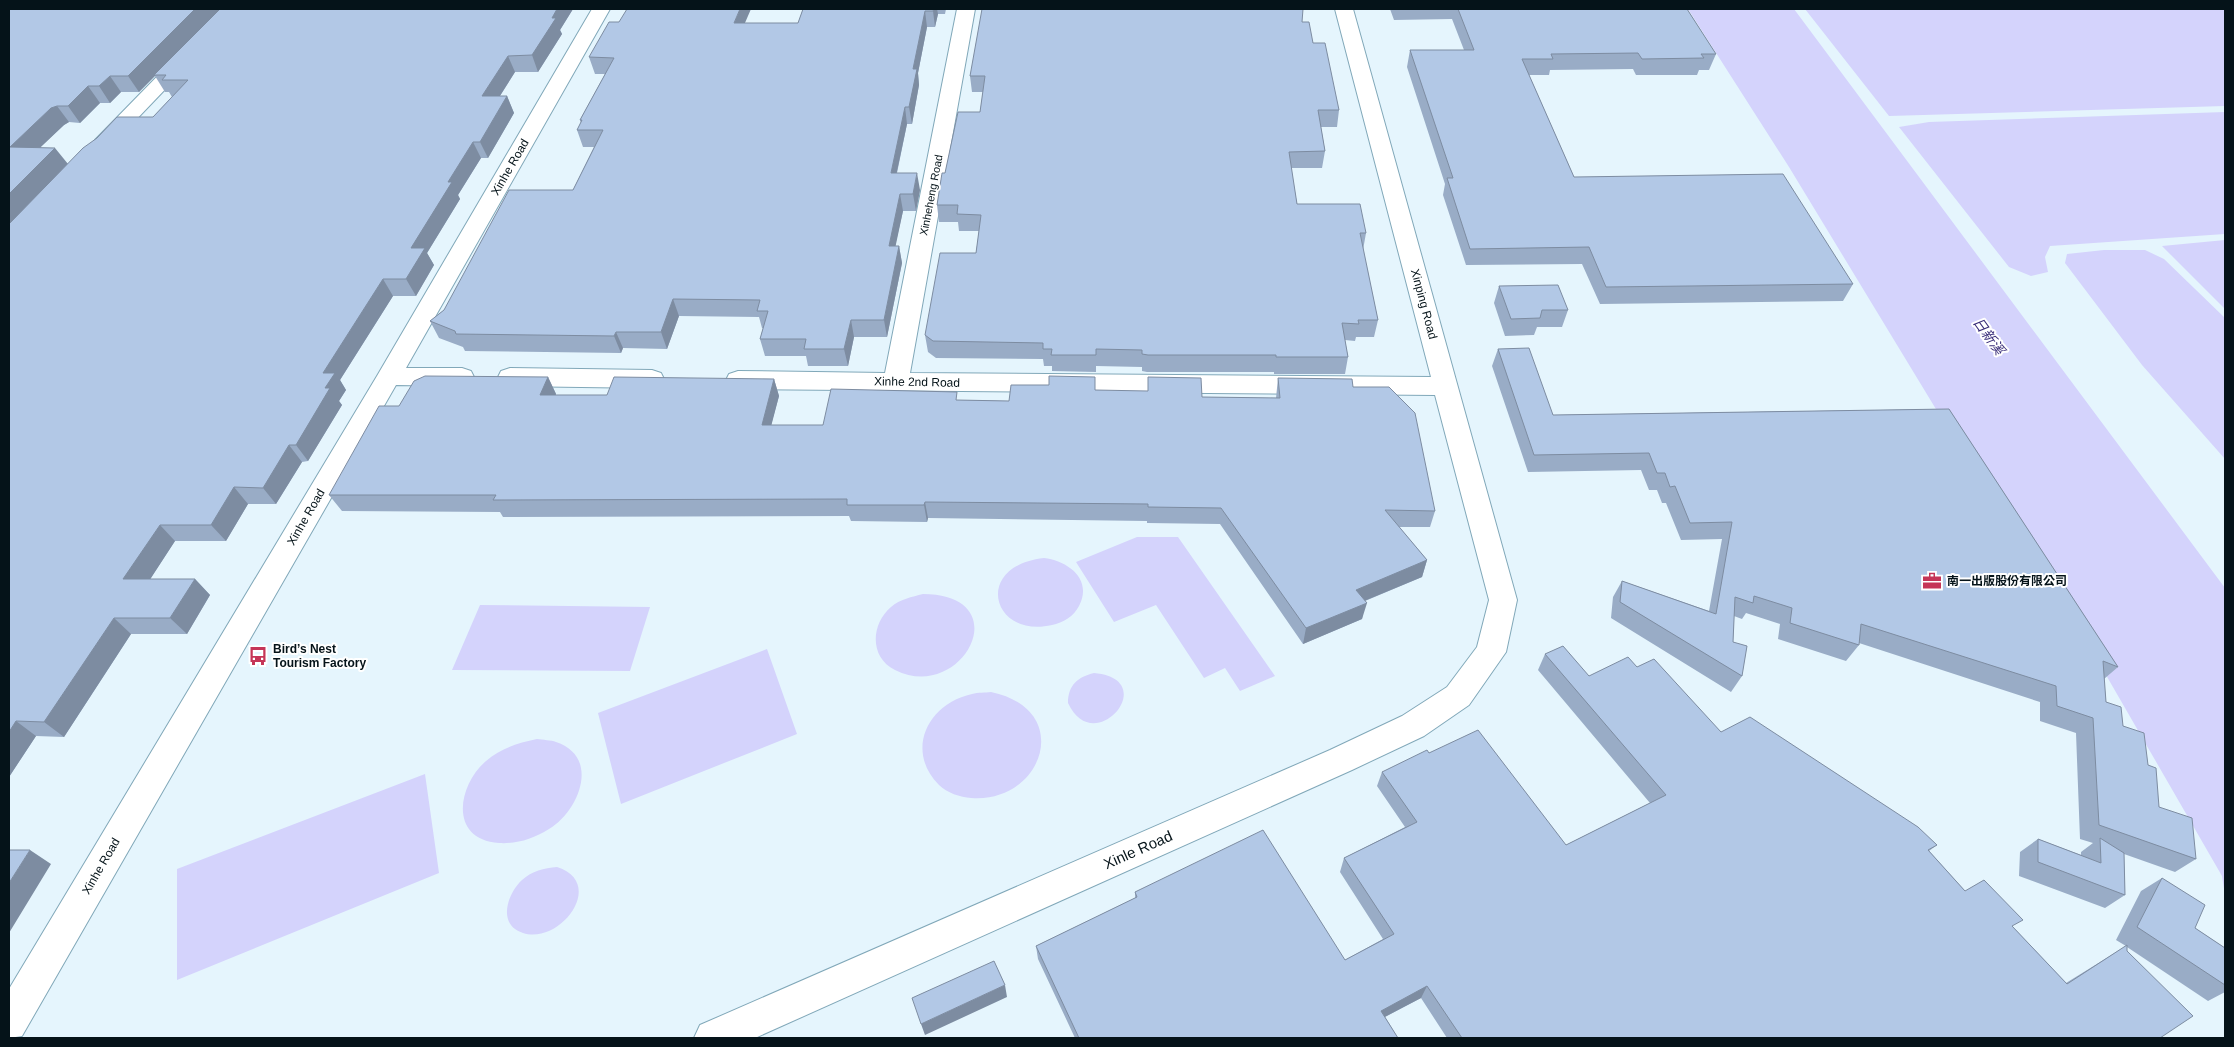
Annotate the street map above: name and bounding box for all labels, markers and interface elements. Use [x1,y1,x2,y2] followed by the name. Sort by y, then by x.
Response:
[488,136,532,198] street label: Xinhe Road
[917,154,945,236] street label: Xinheheng Road
[1408,267,1440,341] street label: Xinping Road
[1970,314,2009,359] water label: 日新溪
[874,374,960,390] street label: Xinhe 2nd Road
[284,486,328,548] street label: Xinhe Road
[1921,570,1943,592] office icon: 南一出版股份有限公司
[1947,574,2067,588] place label: 南一出版股份有限公司
[273,642,366,670] place label: Bird’s Nest Tourism Factory
[247,645,269,667] bus stop icon: Bird’s Nest Tourism Factory
[1101,827,1175,872] street label: Xinle Road
[79,835,123,897] street label: Xinhe Road

